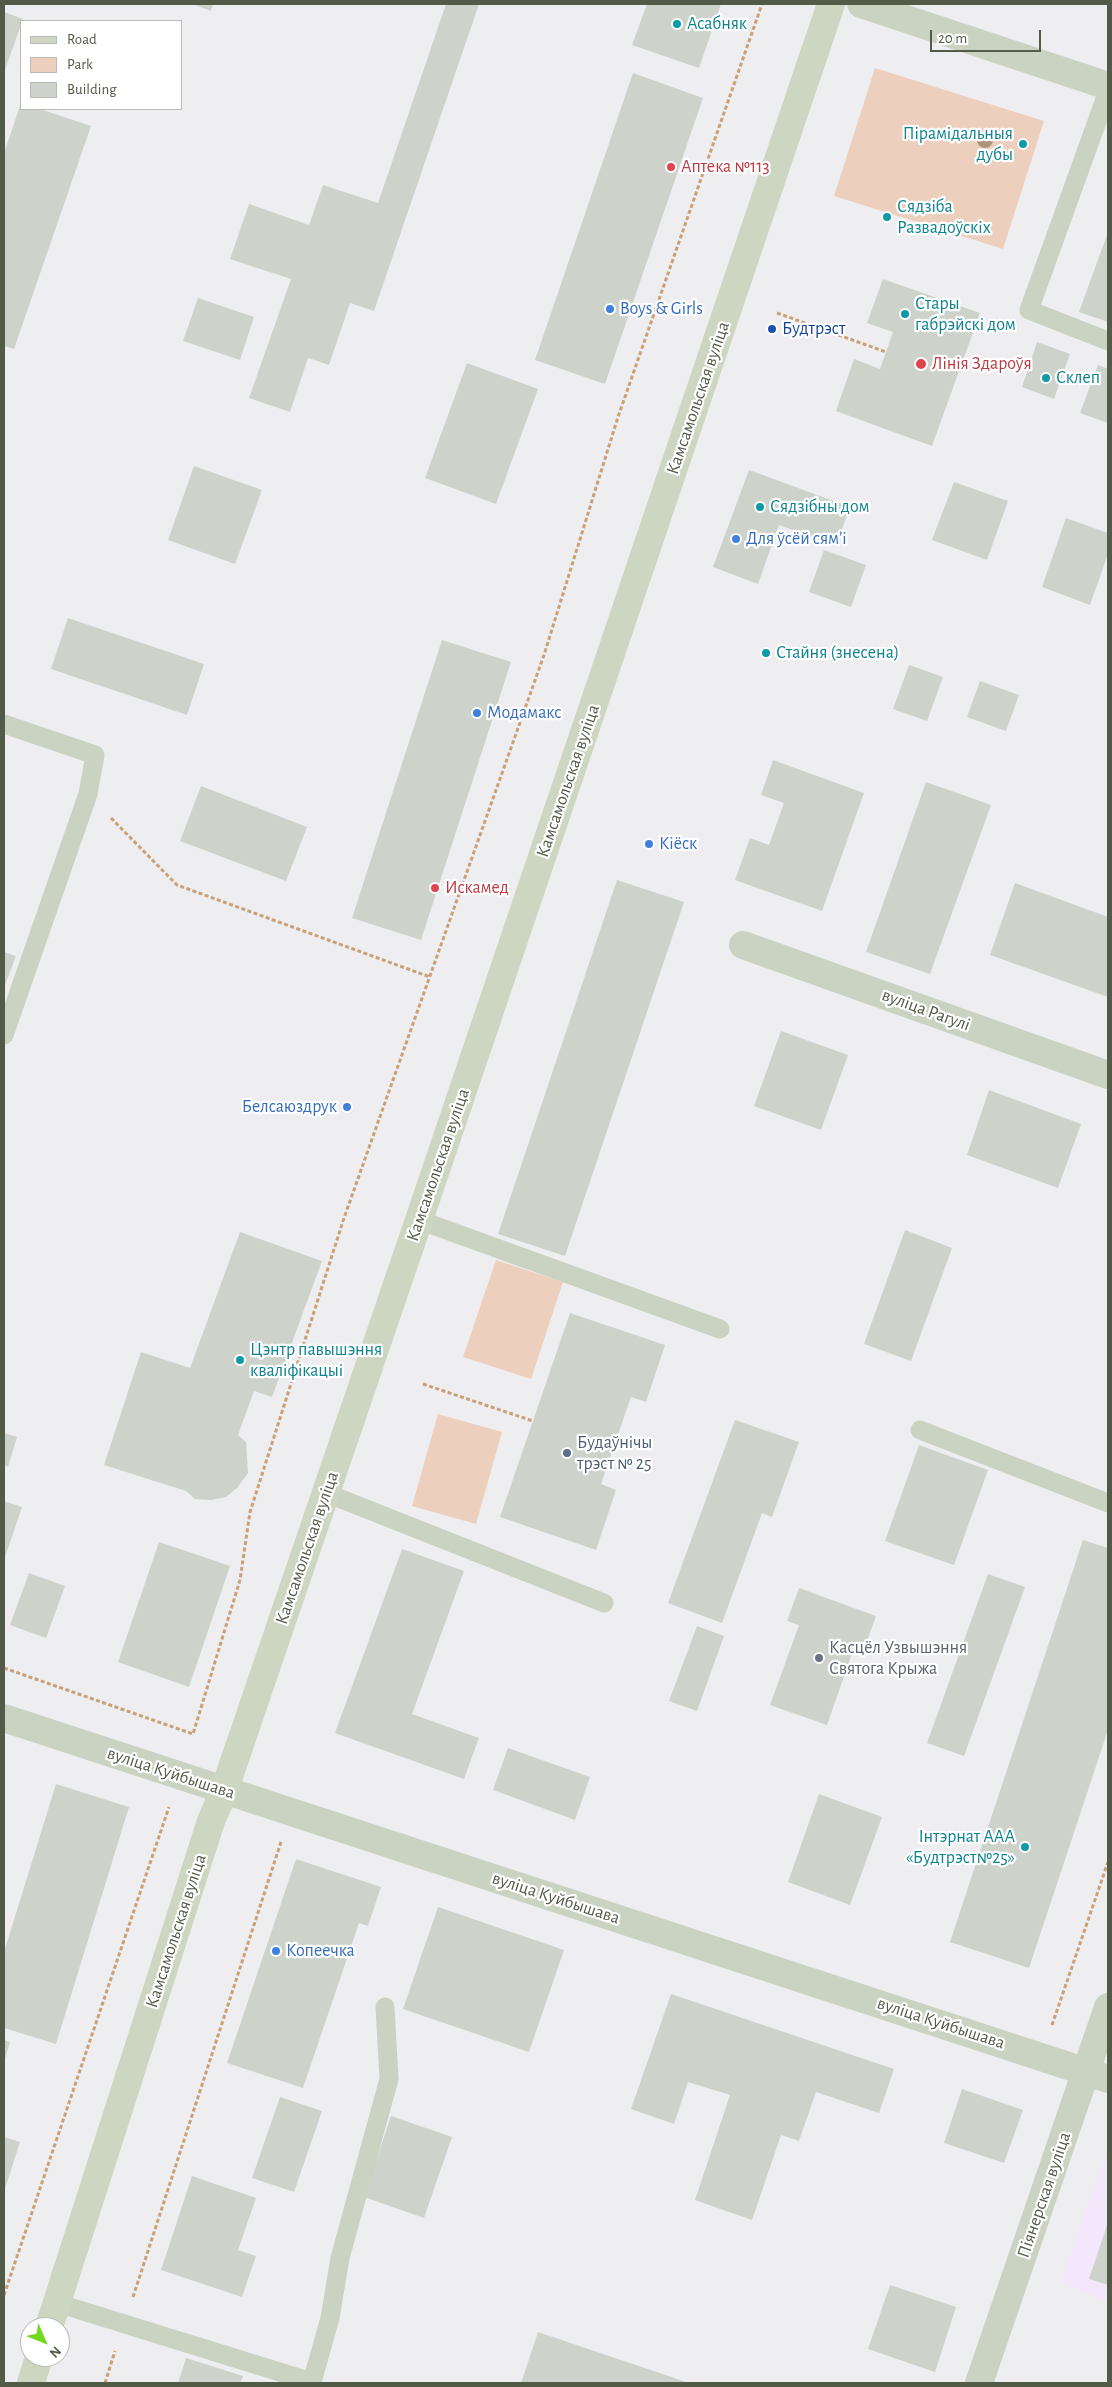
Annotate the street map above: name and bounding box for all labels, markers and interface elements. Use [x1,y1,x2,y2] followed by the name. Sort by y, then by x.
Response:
[687,13,747,35] place label: Асабняк
[671,18,683,30] marker: Асабняк
[20,20,182,110] legend
[932,20,1043,52] scale bar
[938,31,967,46] text: 20 m
[67,32,97,47] text: Road
[67,57,93,72] text: Park
[67,82,117,97] text: Building
[903,123,1013,166] place label: Пірамідальныя дубы
[1017,138,1029,150] marker: Пірамідальныя дубы
[681,156,770,178] place label: Аптека №113
[665,161,677,173] marker: Аптека №113
[897,196,991,238] place label: Сядзіба Развадоўскіх
[881,211,893,223] marker: Сядзіба Развадоўскіх
[915,293,1016,336] place label: Стары габрэйскі дом
[620,298,703,320] place label: Boys & Girls
[604,303,616,315] marker: Boys & Girls
[899,308,911,320] marker: Стары габрэйскі дом
[782,318,846,340] place label: Будтрэст
[662,319,734,477] street label: Камсамольская вуліца
[766,323,778,335] marker: Будтрэст
[932,353,1032,375] place label: Лінія Здароўя
[914,357,928,371] marker: Лінія Здароўя
[1056,367,1100,389] place label: Склеп
[1040,372,1052,384] marker: Склеп
[770,496,870,518] place label: Сядзібны дом
[754,501,766,513] marker: Сядзібны дом
[746,528,846,550] place label: Для ўсёй сямʼі
[730,533,742,545] marker: Для ўсёй сямʼі
[776,642,899,664] place label: Стайня (знесена)
[760,647,772,659] marker: Стайня (знесена)
[487,702,561,724] place label: Модамакс
[532,702,604,860] street label: Камсамольская вуліца
[471,707,483,719] marker: Модамакс
[659,833,697,855] place label: Кіёск
[643,838,655,850] marker: Кіёск
[445,877,509,899] place label: Искамед
[429,882,441,894] marker: Искамед
[879,984,973,1036] street label: вуліца Рагулі
[402,1086,474,1244] street label: Камсамольская вуліца
[242,1096,337,1118] place label: Белсаюздрук
[341,1101,353,1113] marker: Белсаюздрук
[250,1339,382,1382] place label: Цэнтр павышэння кваліфікацыі
[234,1354,246,1366] marker: Цэнтр павышэння кваліфікацыі
[577,1432,652,1475] place label: Будаўнічы трэст № 25
[561,1447,573,1459] marker: Будаўнічы трэст № 25
[271,1469,343,1627] street label: Камсамольская вуліца
[829,1637,967,1680] place label: Касцёл Узвышэння Святога Крыжа
[813,1652,825,1664] marker: Касцёл Узвышэння Святога Крыжа
[104,1742,238,1804] street label: вуліца Куйбышава
[906,1826,1015,1868] place label: Інтэрнат ААА «Будтрэст№25»
[1019,1841,1031,1853] marker: Інтэрнат ААА «Будтрэст№25»
[141,1851,211,2011] street label: Камсамольская вуліца
[489,1867,623,1929] street label: вуліца Куйбышава
[286,1940,355,1962] place label: Копеечка
[270,1945,282,1957] marker: Копеечка
[874,1992,1008,2054] street label: вуліца Куйбышава
[1012,2129,1076,2261] street label: Піянерская вуліца
[20,2317,70,2367] north arrow
[47,2343,63,2360] text: N

